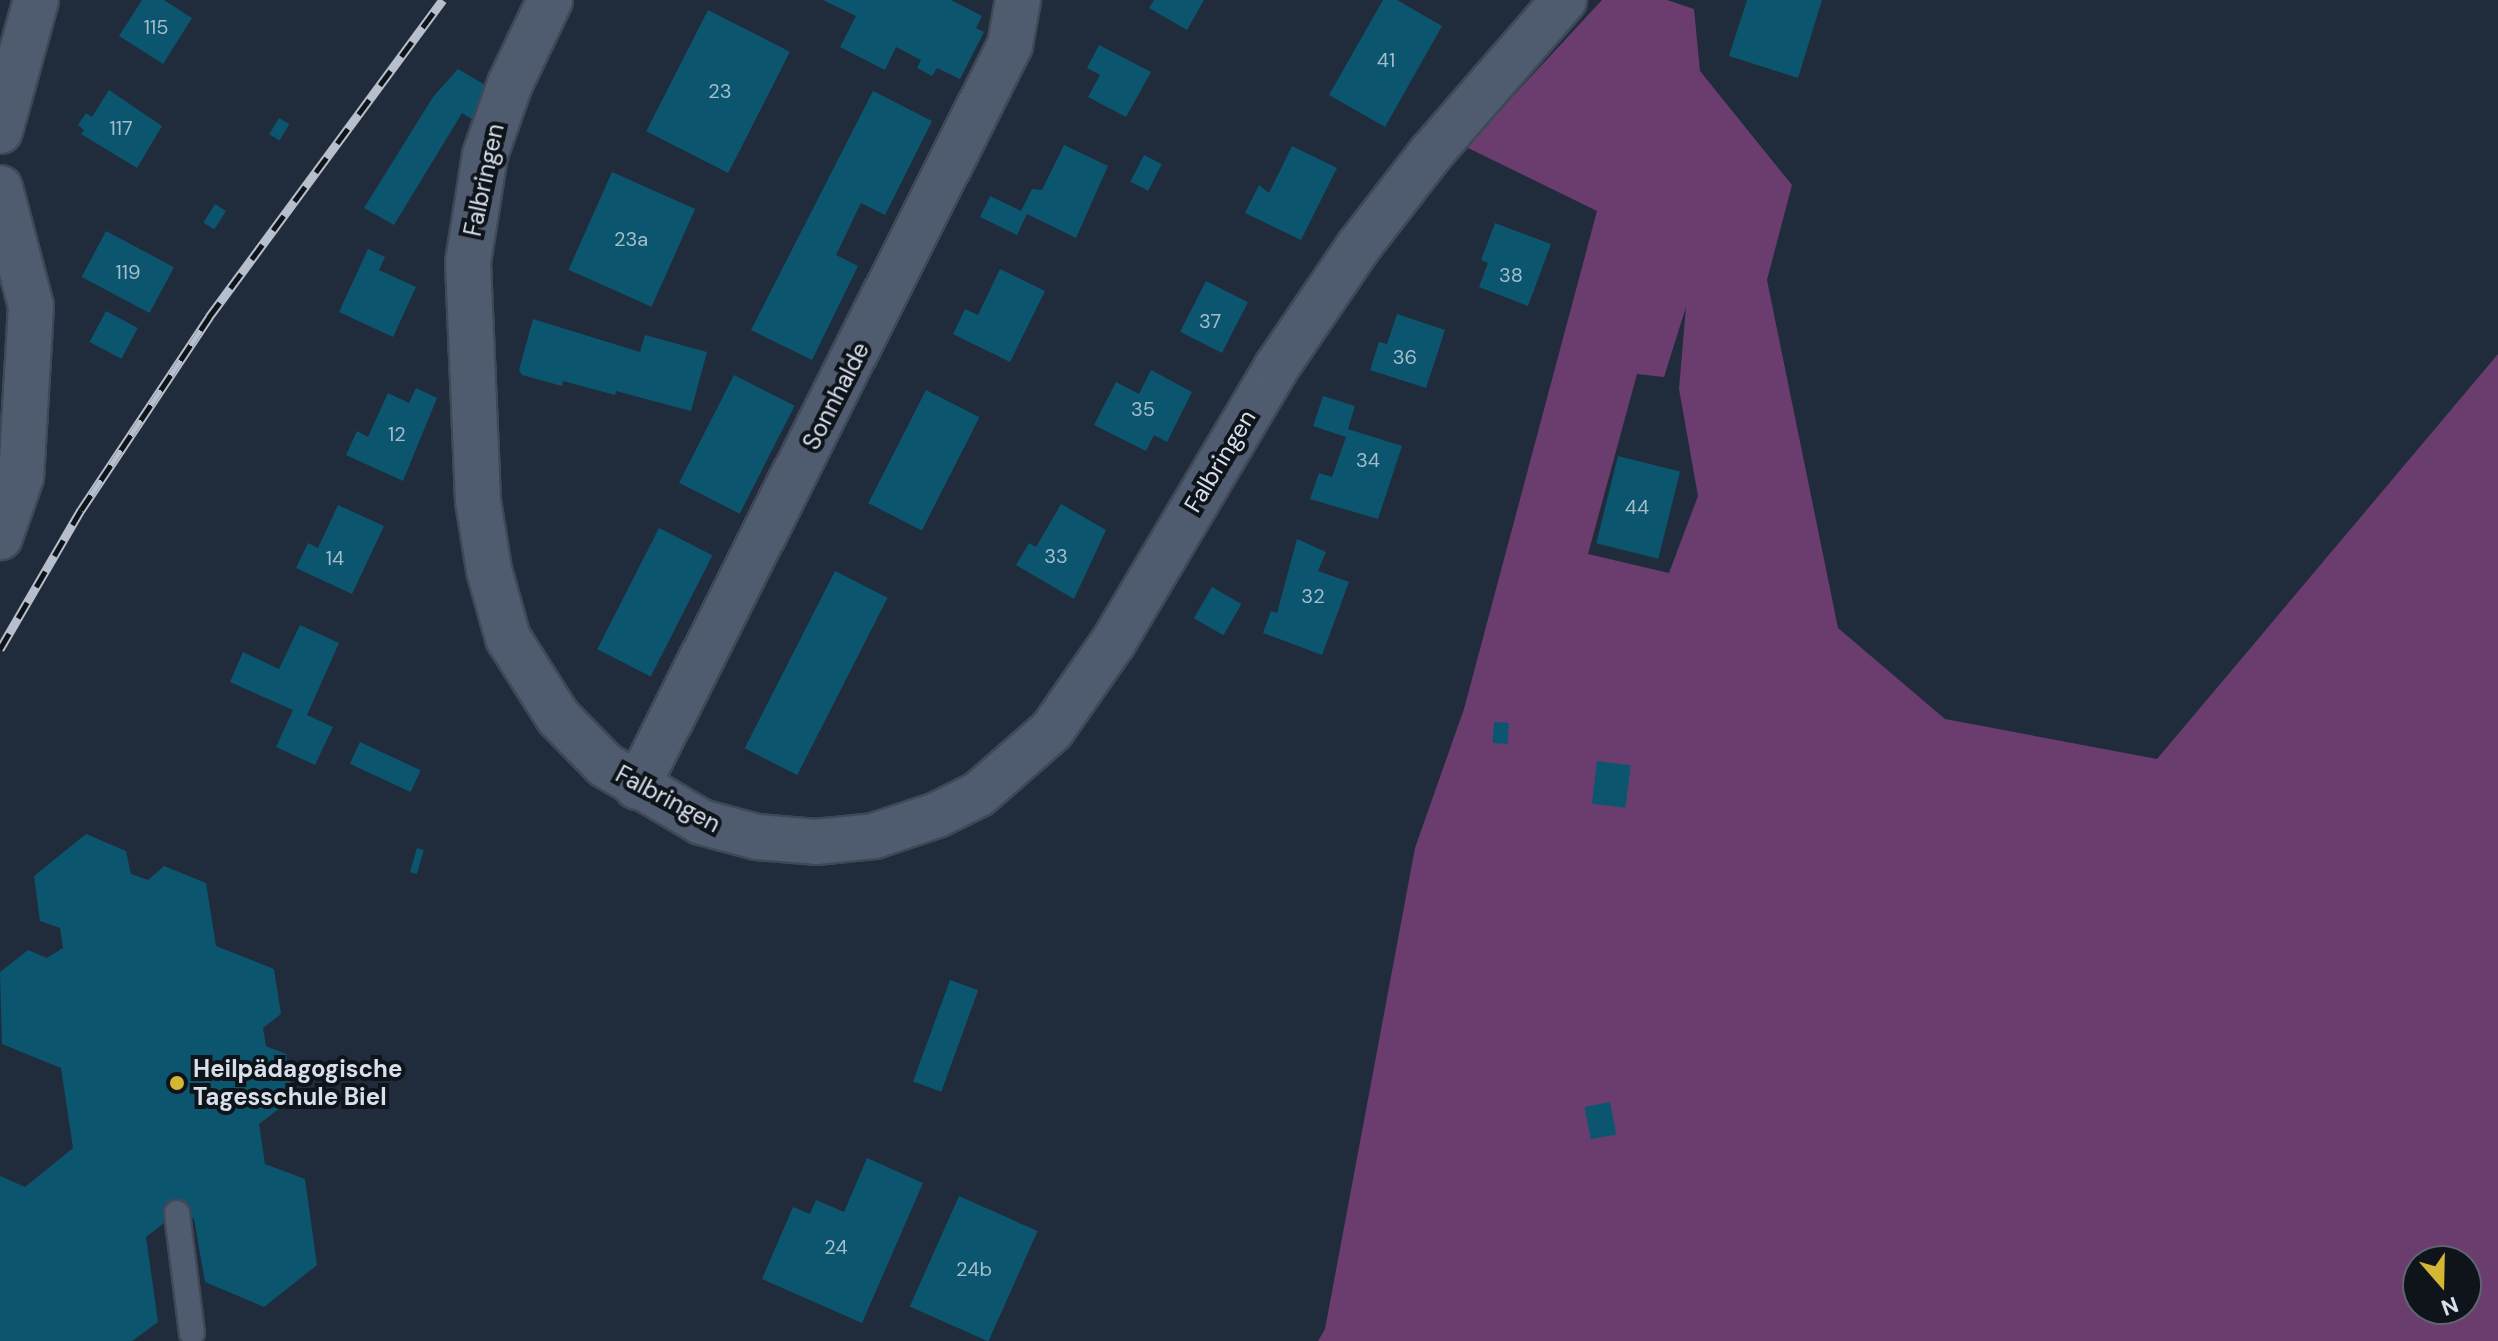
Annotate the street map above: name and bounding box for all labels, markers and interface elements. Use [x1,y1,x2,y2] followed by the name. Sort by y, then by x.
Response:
[144,15,168,39] house number: 115
[1377,48,1395,72] house number: 41
[708,79,732,103] house number: 23
[109,116,133,140] house number: 117
[458,121,510,239] street label: Falbringen
[614,227,648,251] house number: 23a
[115,260,141,284] house number: 119
[1499,263,1523,287] house number: 38
[1199,309,1221,333] house number: 37
[797,338,875,454] street label: Sonnhalde
[1393,345,1417,369] house number: 36
[1131,397,1155,421] house number: 35
[1178,405,1262,517] street label: Falbringen
[388,422,406,446] house number: 12
[1356,448,1380,472] house number: 34
[1625,495,1649,519] house number: 44
[1044,544,1068,568] house number: 33
[326,546,344,570] house number: 14
[1301,584,1325,608] house number: 32
[611,759,725,839] street label: Falbringen
[193,1055,402,1111] place label: Heilpädagogische Tagesschule Biel
[168,1074,186,1092] marker: Heilpädagogische Tagesschule Biel
[824,1235,848,1259] house number: 24
[2402,1245,2482,1325] north arrow
[956,1257,992,1281] house number: 24b
[2437,1290,2462,1323] text: N

